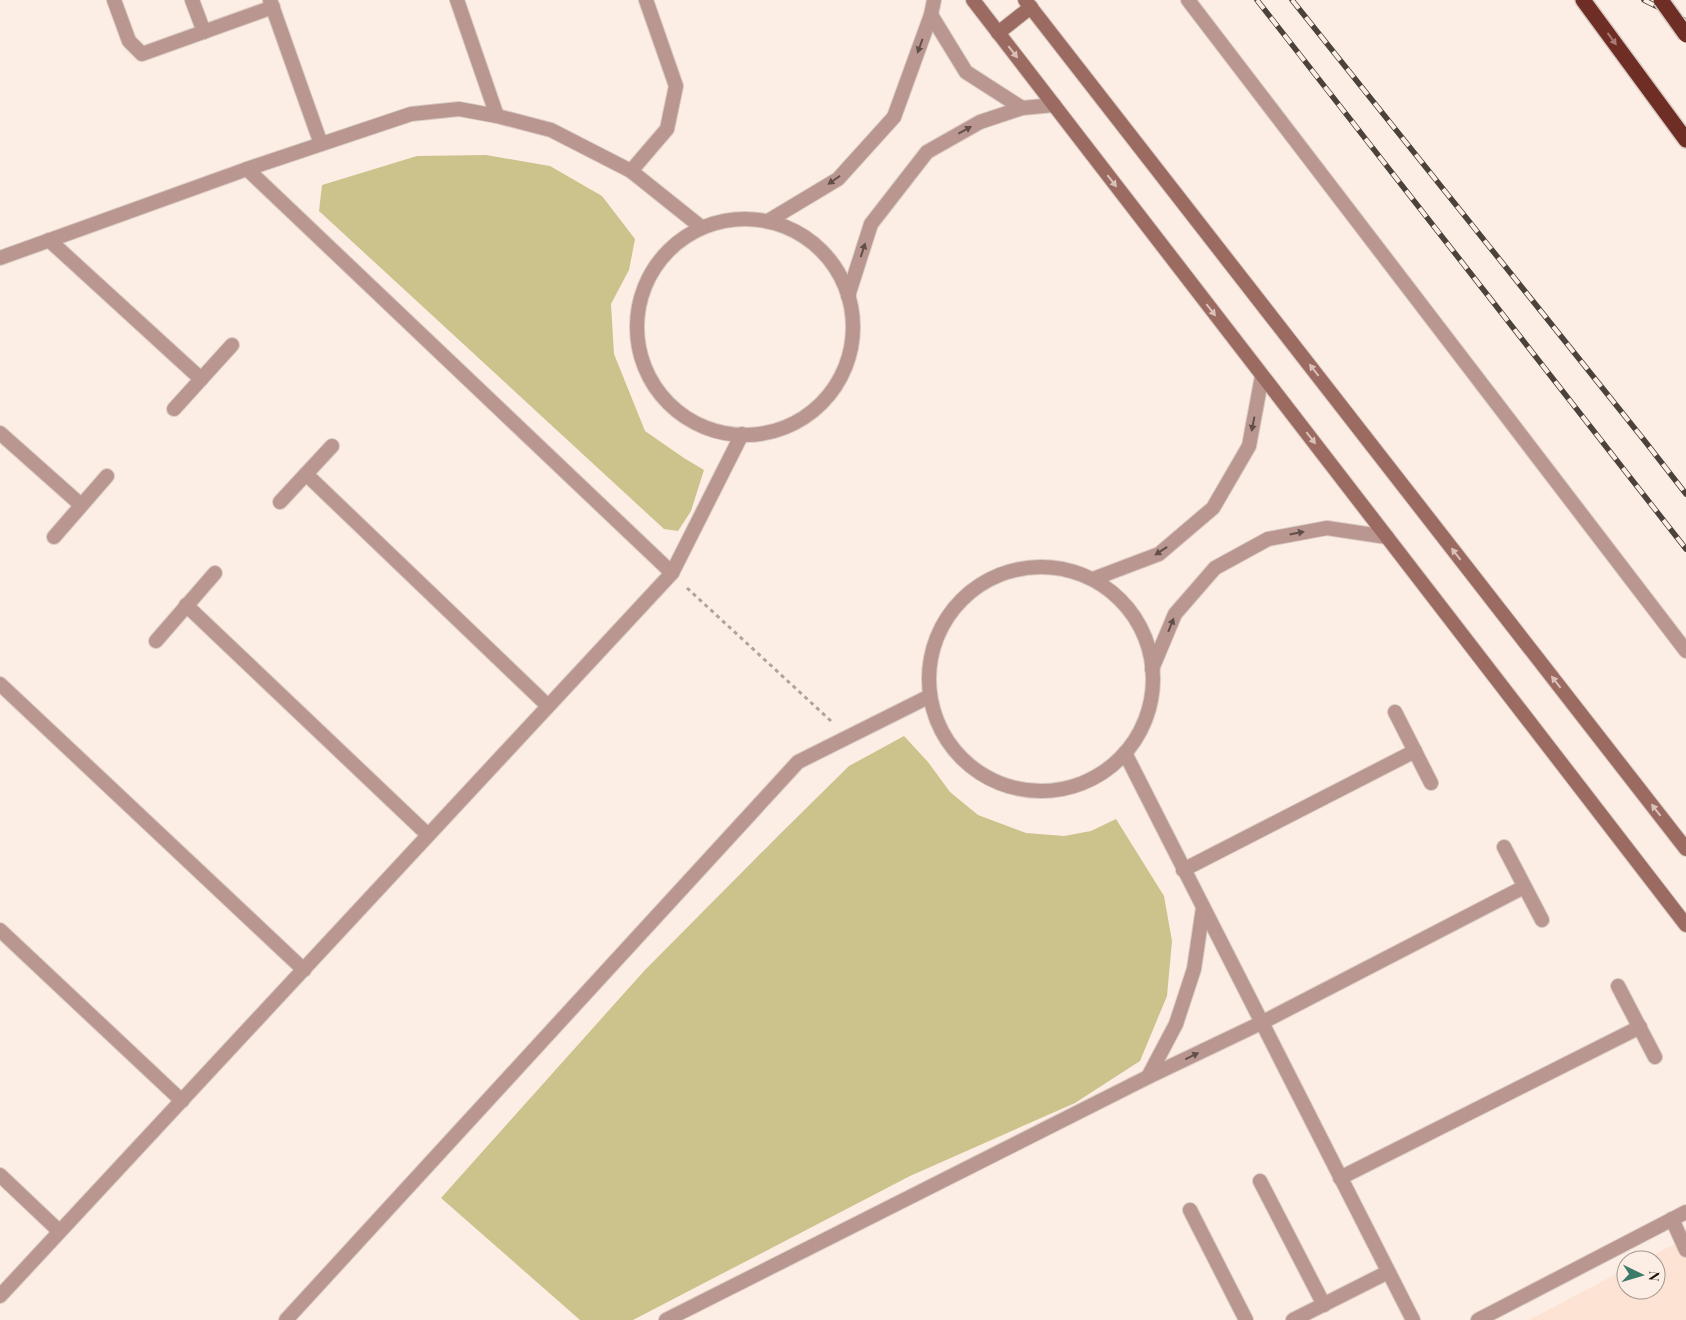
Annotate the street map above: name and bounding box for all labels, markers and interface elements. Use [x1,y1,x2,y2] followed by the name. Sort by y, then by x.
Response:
[1607,32,1617,46] one-way arrow
[916,39,923,54] one-way arrow
[1008,46,1018,59] one-way arrow
[959,126,972,135] one-way arrow
[1107,174,1118,187] one-way arrow
[827,175,841,185] one-way arrow
[859,242,867,257] one-way arrow
[1206,303,1217,316] one-way arrow
[1308,364,1319,377] one-way arrow
[1249,416,1257,432] one-way arrow
[1306,432,1316,445] one-way arrow
[1289,529,1305,537] one-way arrow
[1154,546,1167,556] one-way arrow
[1451,548,1462,561] one-way arrow
[1167,618,1175,632] one-way arrow
[1551,676,1562,689] one-way arrow
[1651,803,1661,817] one-way arrow
[1185,1052,1199,1060] one-way arrow
[1616,1250,1666,1300] north arrow
[1645,1270,1664,1282] text: N

